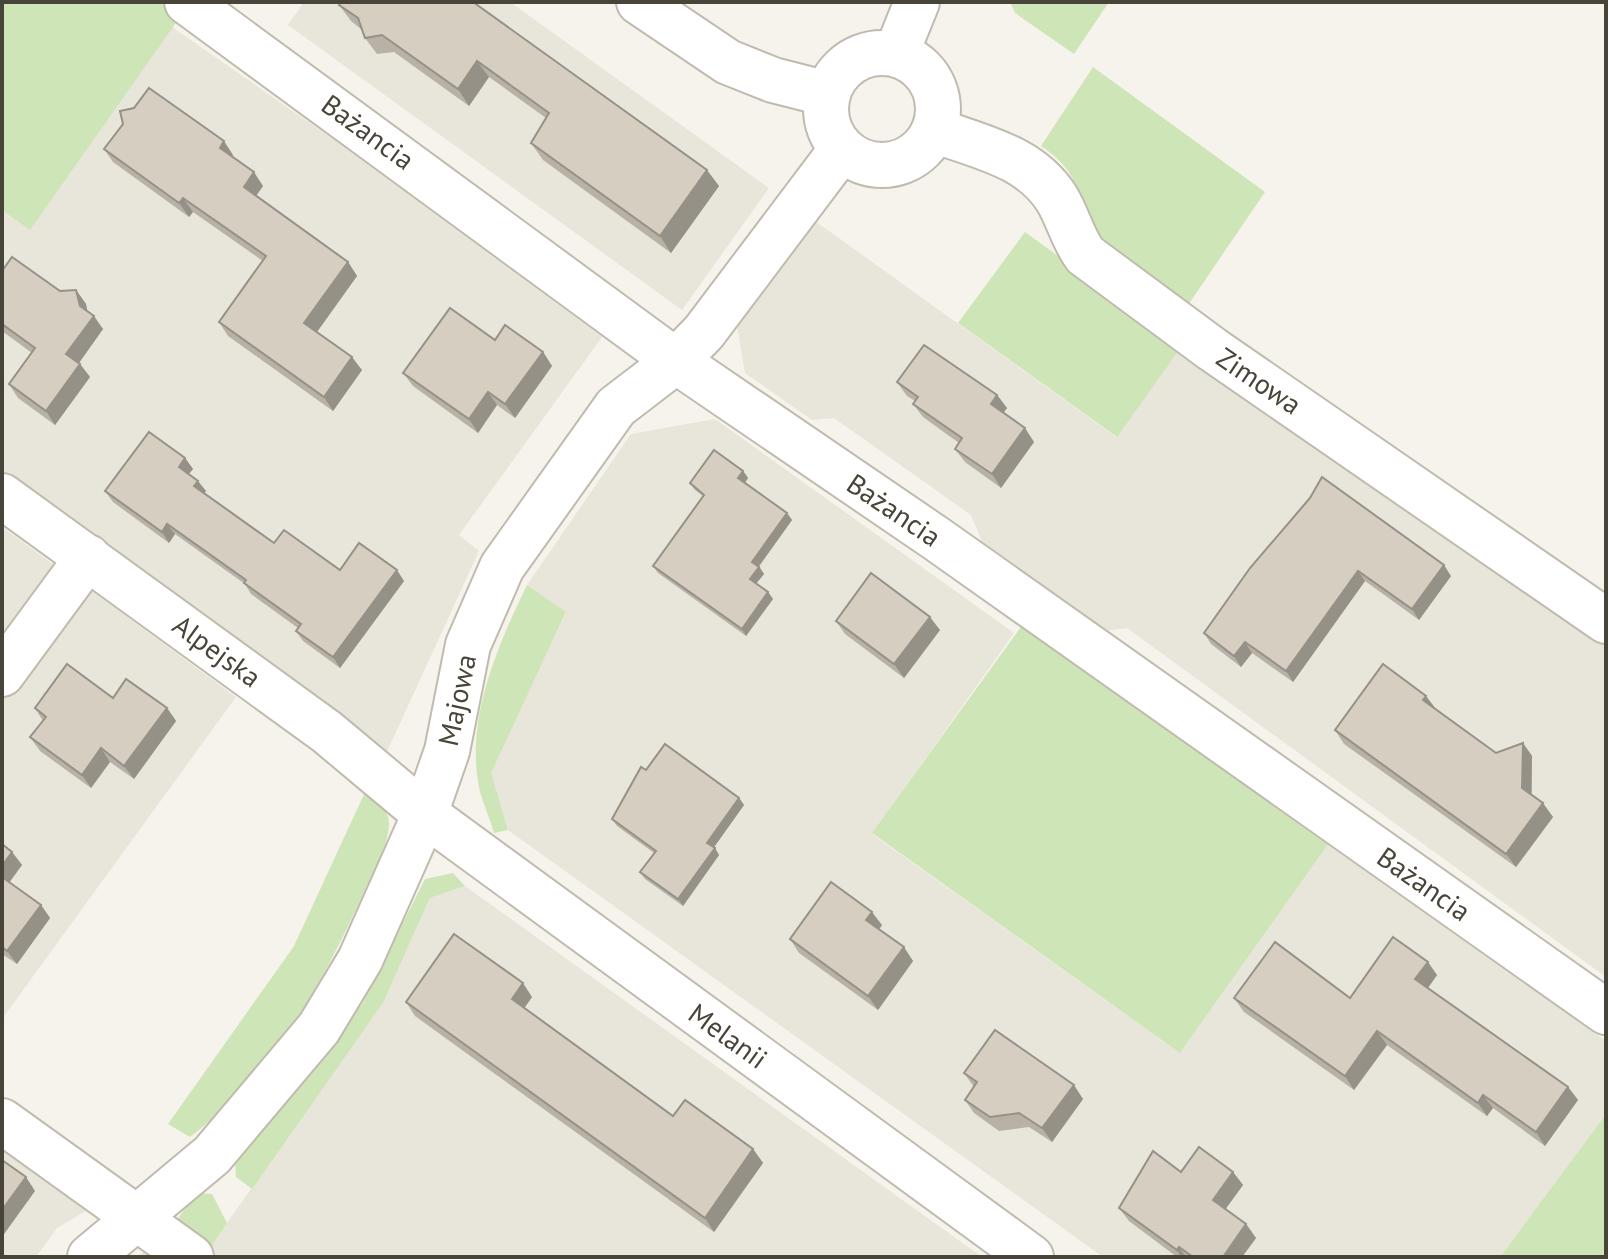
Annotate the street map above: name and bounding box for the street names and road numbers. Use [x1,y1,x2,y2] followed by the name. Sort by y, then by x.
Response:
[315,85,422,178] street label: Bażancia
[1210,339,1309,422] street label: Zimowa
[840,465,949,555] street label: Bażancia
[166,606,269,695] street label: Alpejska
[429,651,484,749] street label: Majowa
[1370,838,1478,929] street label: Bażancia
[682,995,775,1077] street label: Melanii

